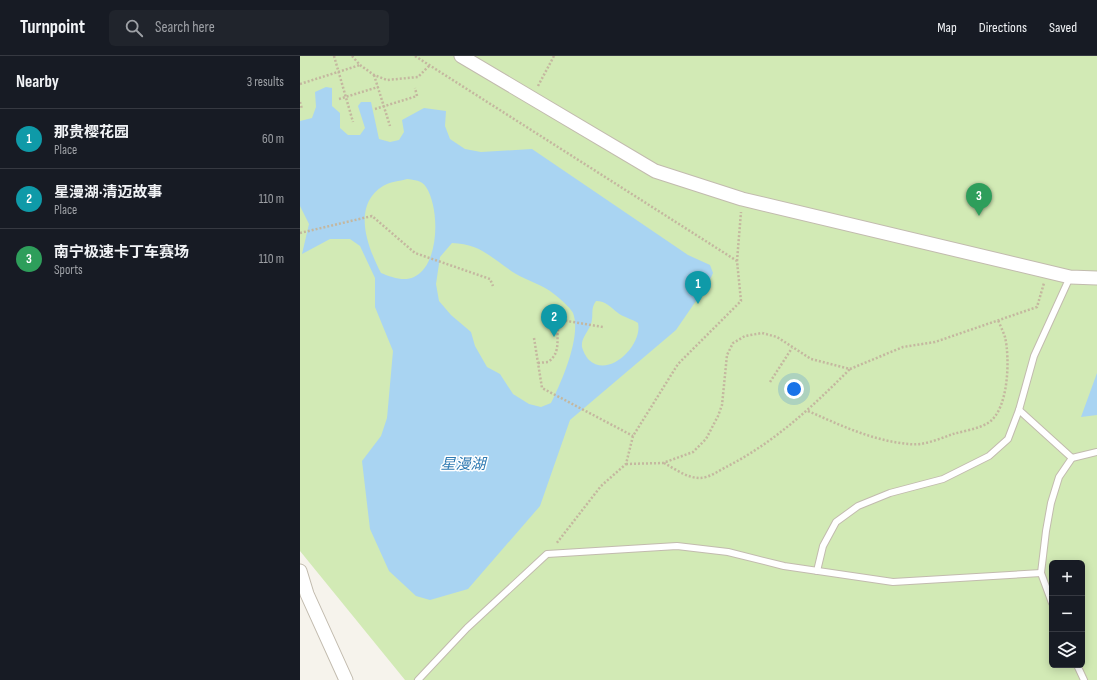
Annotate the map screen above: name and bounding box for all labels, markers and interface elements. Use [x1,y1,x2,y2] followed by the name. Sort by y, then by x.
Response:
[109,10,389,46] search box
[20,16,85,39] text: Turnpoint
[123,17,145,39] icon: search
[155,18,215,37] text: Search here
[937,19,957,36] text: Map
[979,19,1027,36] text: Directions
[1049,19,1077,36] text: Saved
[16,72,59,92] text: Nearby
[247,74,284,90] text: 3 results
[54,123,129,142] text: 那贵樱花园
[26,131,32,147] text: 1
[262,131,284,147] text: 60 m
[54,142,77,158] text: Place
[54,183,163,202] text: 星漫湖·清迈故事
[966,183,992,216] pin: 3
[26,191,32,207] text: 2
[259,191,284,207] text: 110 m
[54,202,77,218] text: Place
[54,243,189,262] text: 南宁极速卡丁车赛场
[26,251,32,267] text: 3
[259,251,284,267] text: 110 m
[54,262,83,278] text: Sports
[685,271,711,304] pin: 1
[541,304,567,337] pin: 2
[784,379,804,399] your location
[440,455,487,474] water label: 星漫湖
[1049,560,1085,668] map controls
[1049,560,1085,596] button: +
[1049,596,1085,632] button: −
[1049,632,1085,668] button: layers

